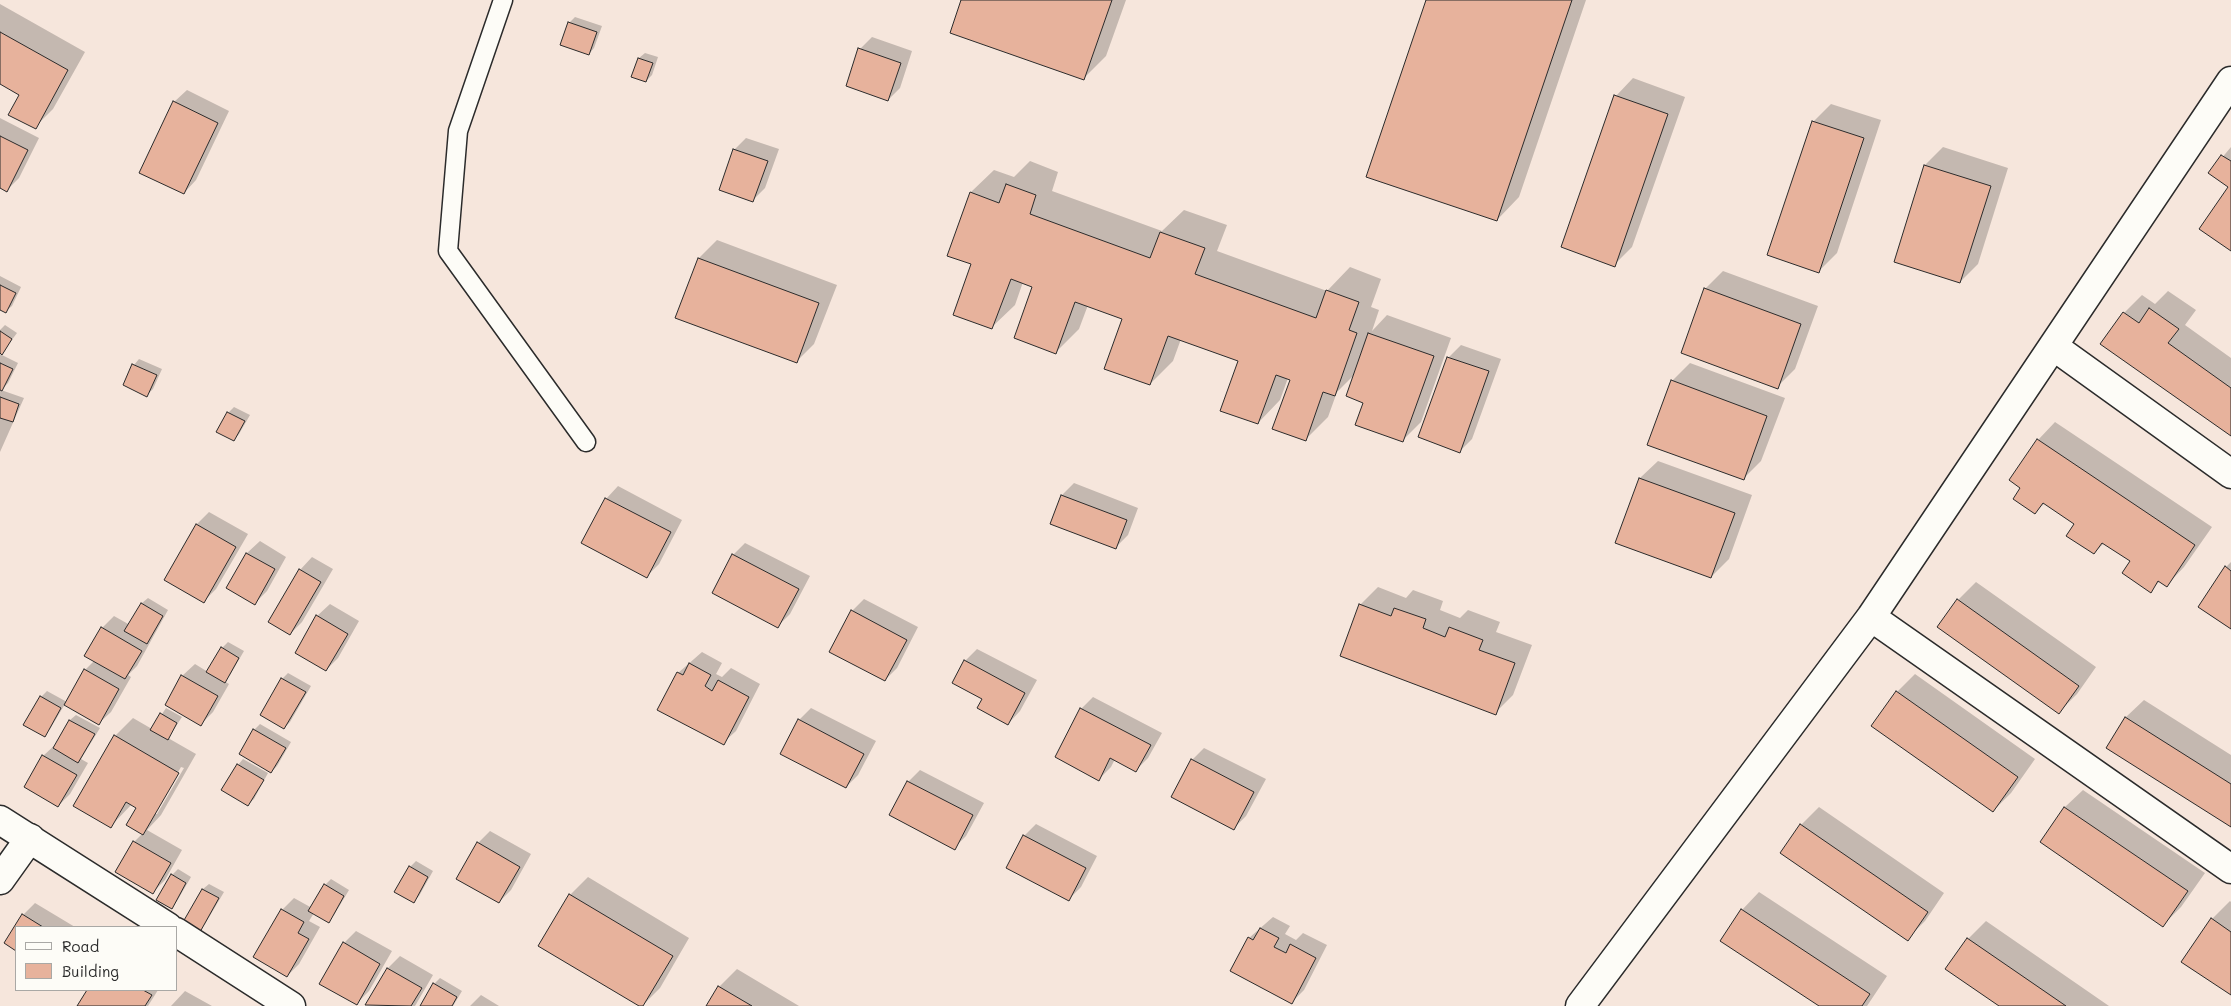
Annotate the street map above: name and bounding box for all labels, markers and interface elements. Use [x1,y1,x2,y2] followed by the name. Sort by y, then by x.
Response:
[15,926,178,991] legend
[62,936,99,956] text: Road
[62,961,119,981] text: Building

